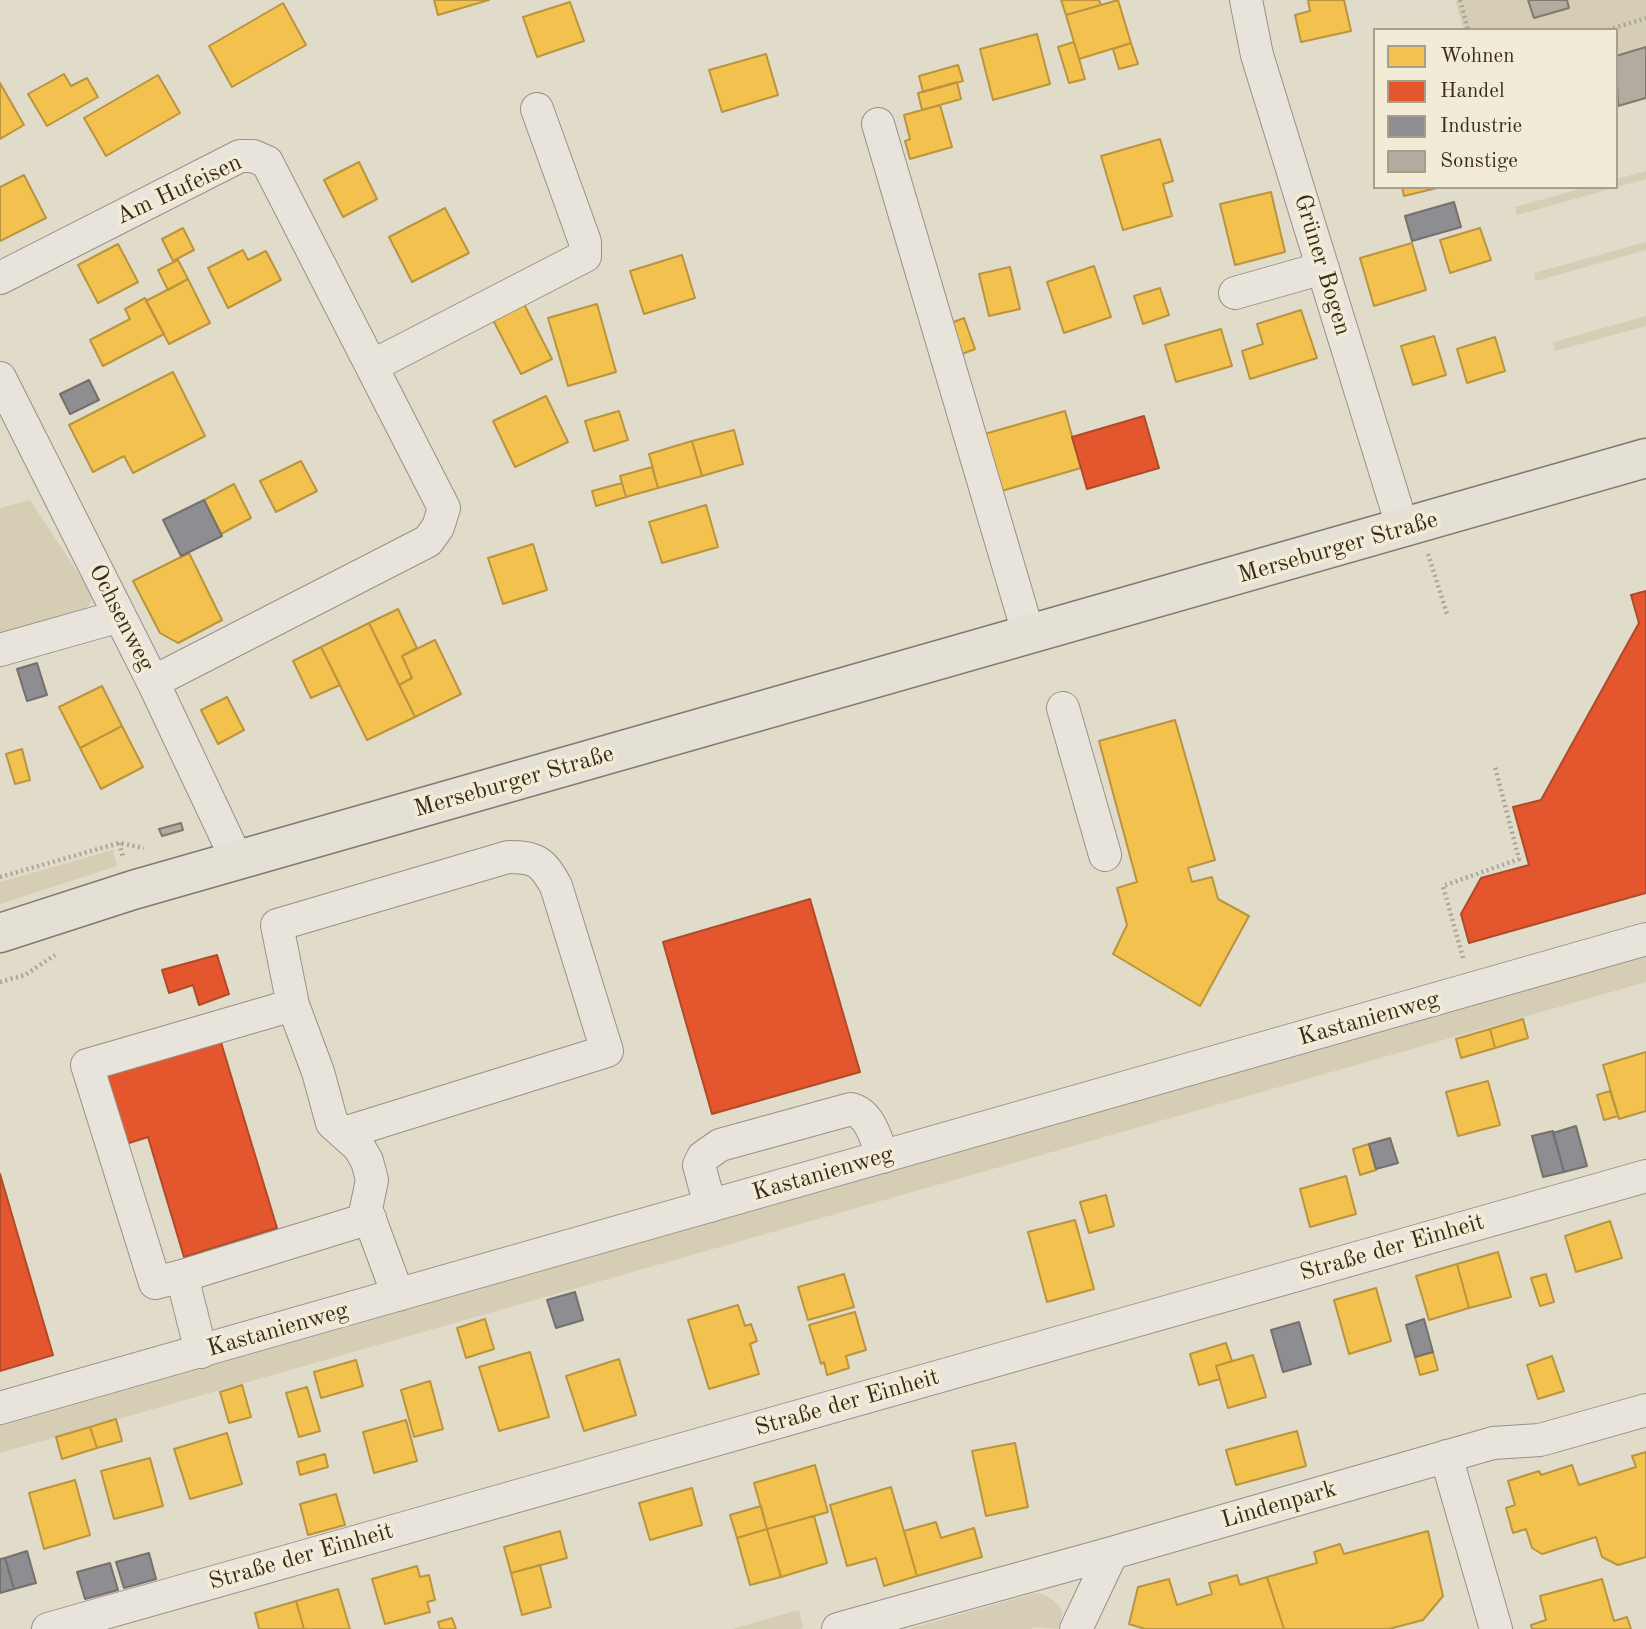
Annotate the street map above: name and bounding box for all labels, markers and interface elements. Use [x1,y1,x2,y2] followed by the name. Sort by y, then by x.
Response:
[1373,28,1618,189] legend
[1440,46,1515,67] text: Wohnen
[1440,81,1505,102] text: Handel
[1440,116,1522,137] text: Industrie
[111,148,247,232] street label: Am Hufeisen
[1440,151,1518,172] text: Sonstige
[1287,191,1357,339] street label: Grüner Bogen
[1235,506,1441,590] street label: Merseburger Straße
[82,560,160,676] street label: Ochsenweg
[411,740,617,824] street label: Merseburger Straße
[1295,985,1443,1053] street label: Kastanienweg
[749,1140,897,1208] street label: Kastanienweg
[1296,1208,1488,1288] street label: Straße der Einheit
[204,1296,352,1364] street label: Kastanienweg
[751,1363,943,1443] street label: Straße der Einheit
[1218,1475,1340,1535] street label: Lindenpark
[205,1517,397,1597] street label: Straße der Einheit

